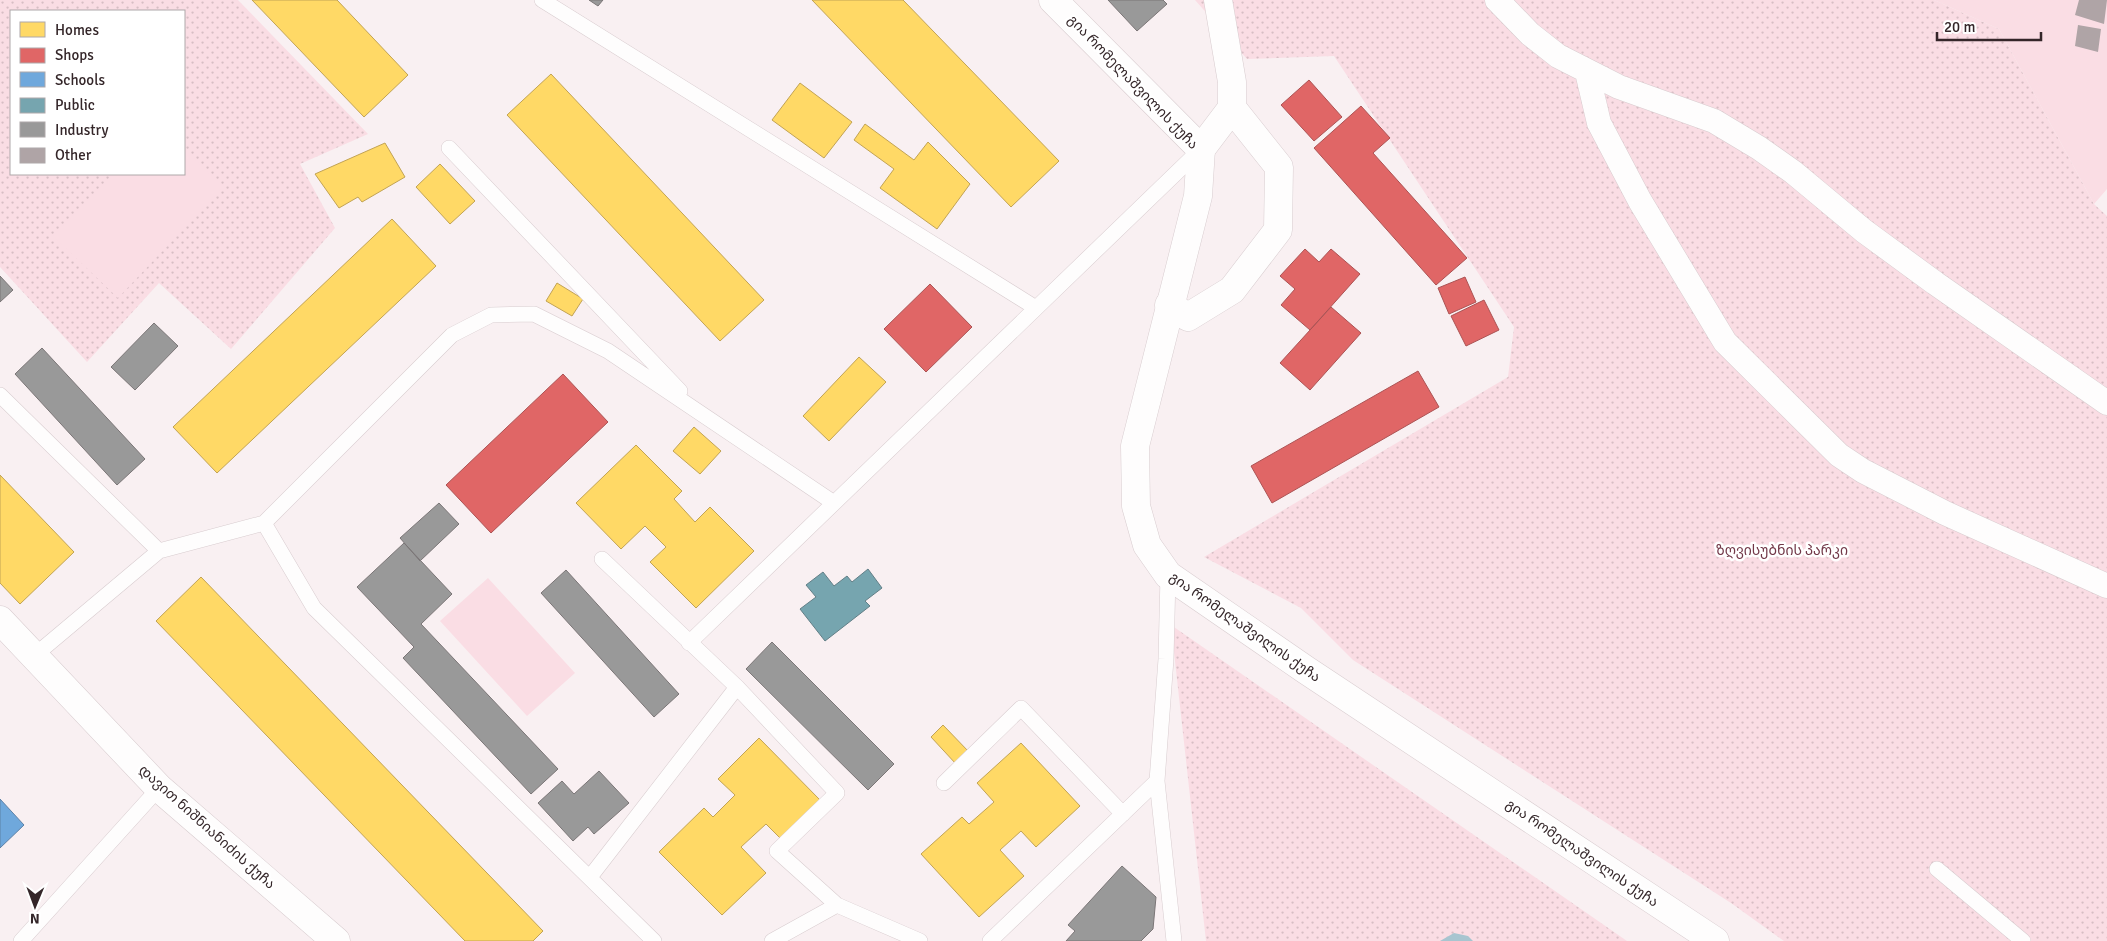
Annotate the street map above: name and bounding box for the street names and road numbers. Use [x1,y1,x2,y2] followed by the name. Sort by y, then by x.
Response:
[1064,11,1202,153] street label: გია რომელაშვილის ქუჩა
[1166,568,1324,686] street label: გია რომელაშვილის ქუჩა
[135,761,279,893] street label: დავით ნიშნიანიძის ქუჩა
[1502,795,1662,911] street label: გია რომელაშვილის ქუჩა

